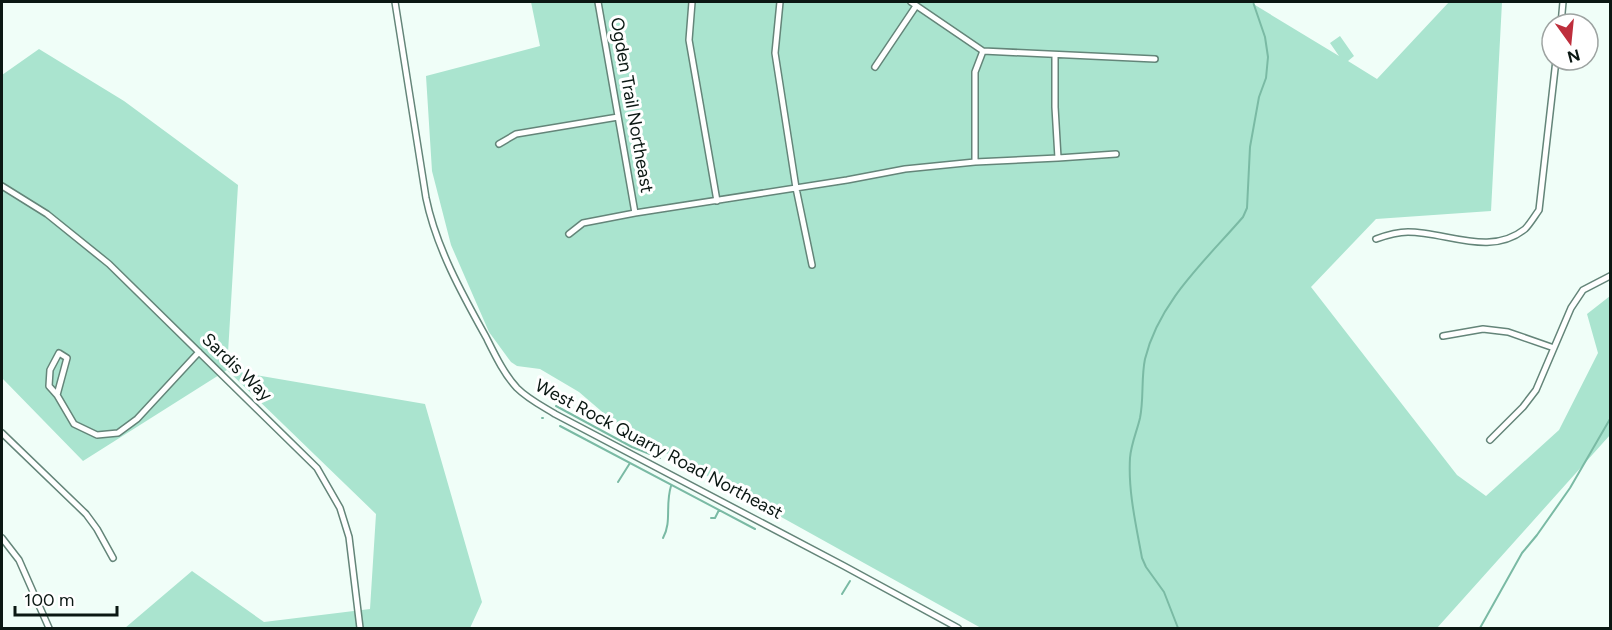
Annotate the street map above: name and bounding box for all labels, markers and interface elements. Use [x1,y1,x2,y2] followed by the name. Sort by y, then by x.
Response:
[1540,12,1600,72] north arrow
[606,16,658,195] street label: Ogden Trail Northeast
[1565,45,1582,67] text: N
[197,328,277,406] street label: Sardis Way
[531,374,787,524] street label: West Rock Quarry Road Northeast
[15,579,117,617] scale bar
[24,589,74,611] text: 100 m

